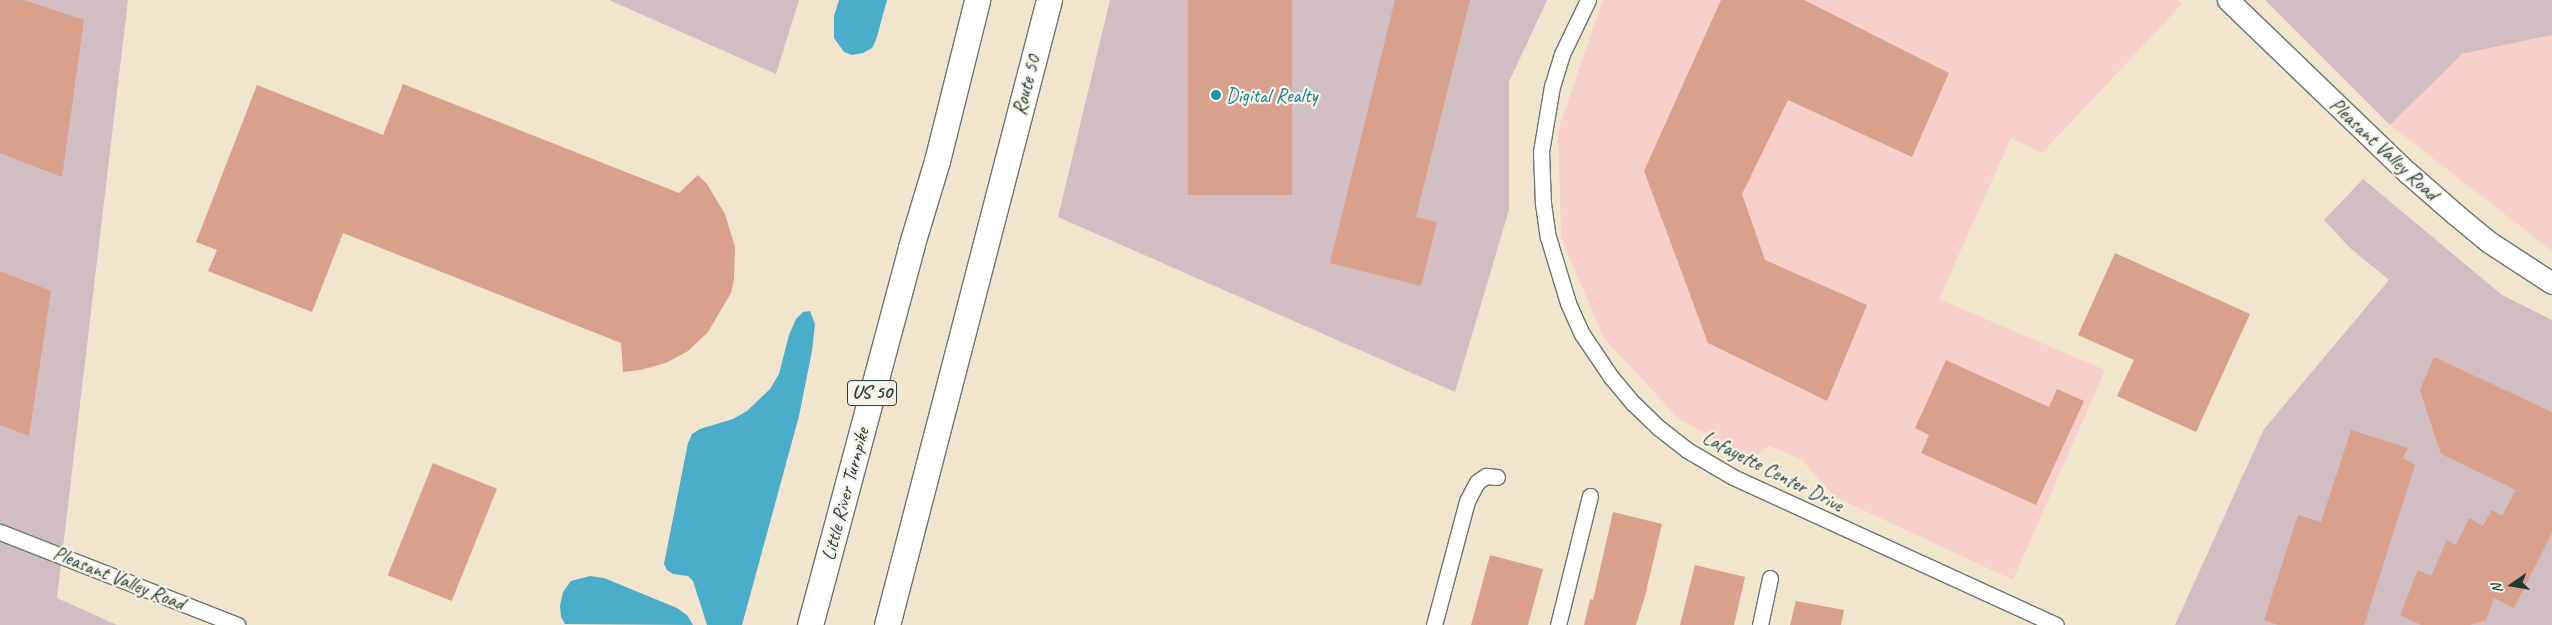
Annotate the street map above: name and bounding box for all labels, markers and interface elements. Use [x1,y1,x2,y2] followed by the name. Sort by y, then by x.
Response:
[1007,53,1045,117] street label: Route 50
[1226,83,1317,107] place label: Digital Realty
[1210,89,1222,101] marker: Digital Realty
[2325,93,2443,205] street label: Pleasant Valley Road
[847,376,897,409] road number: US 50
[816,425,874,563] street label: Little River Turnpike
[1698,425,1848,517] street label: Lafayette Center Drive
[50,541,188,615] street label: Pleasant Valley Road
[2487,560,2537,610] north arrow
[2488,582,2506,595] text: N

